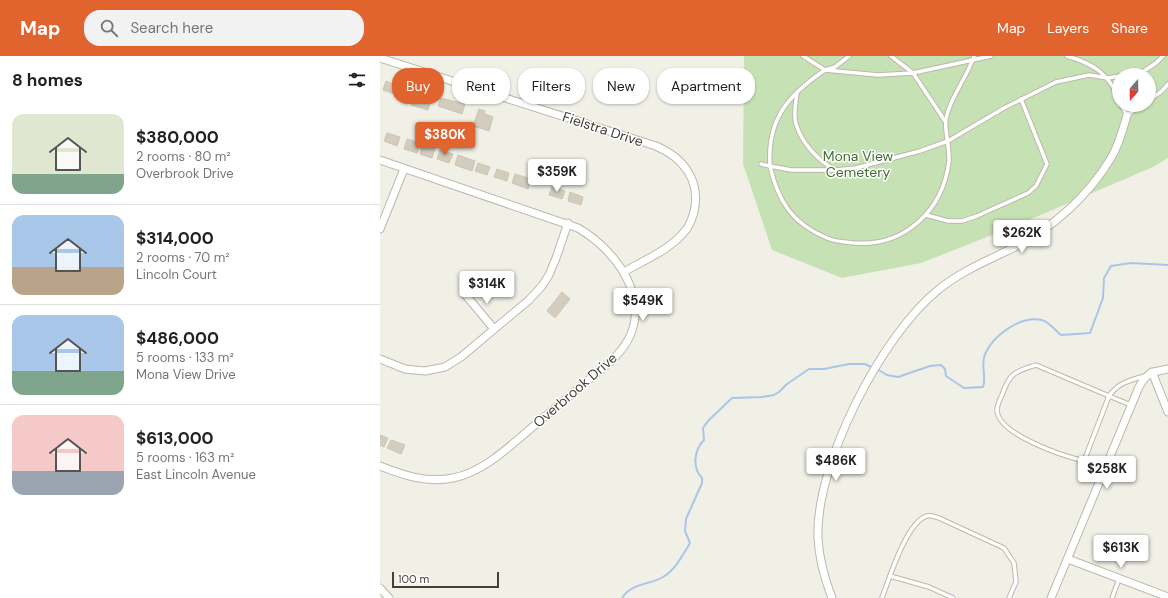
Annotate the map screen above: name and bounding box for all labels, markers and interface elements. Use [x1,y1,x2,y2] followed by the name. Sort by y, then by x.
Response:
[84,10,364,46] search box
[20,16,60,41] text: Map
[98,17,120,39] icon: search
[130,18,213,38] text: Search here
[997,19,1025,37] text: Map
[1047,19,1089,37] text: Layers
[1111,19,1148,37] text: Share
[392,68,444,104] chip: Buy
[452,68,510,104] chip: Rent
[518,68,585,104] chip: Filters
[593,68,649,104] chip: New
[657,68,755,104] chip: Apartment
[1112,68,1156,112] north arrow
[1112,68,1156,112] map controls
[12,69,83,91] text: 8 homes
[346,69,368,91] icon: filters
[560,107,646,151] street label: Fielstra Drive
[417,122,473,156] pin: $380K
[136,126,219,148] text: $380,000
[424,126,466,143] text: $380K
[44,130,92,178] icon: home
[823,147,894,181] park label: Mona View Cemetery
[136,148,231,165] text: 2 rooms · 80 m²
[529,159,585,193] pin: $359K
[537,163,577,180] text: $359K
[136,165,234,182] text: Overbrook Drive
[994,220,1050,254] pin: $262K
[1002,224,1042,241] text: $262K
[136,227,214,249] text: $314,000
[44,231,92,279] icon: home
[136,249,230,266] text: 2 rooms · 70 m²
[136,266,217,283] text: Lincoln Court
[459,271,515,305] pin: $314K
[468,275,506,292] text: $314K
[615,288,671,322] pin: $549K
[622,292,664,309] text: $549K
[136,327,219,349] text: $486,000
[44,331,92,379] icon: home
[136,349,234,366] text: 5 rooms · 133 m²
[529,349,621,431] street label: Overbrook Drive
[136,366,236,383] text: Mona View Drive
[136,427,214,449] text: $613,000
[44,431,92,479] icon: home
[808,448,864,482] pin: $486K
[136,449,234,466] text: 5 rooms · 163 m²
[815,452,857,469] text: $486K
[1079,456,1135,490] pin: $258K
[1087,460,1127,477] text: $258K
[136,466,256,483] text: East Lincoln Avenue
[1093,535,1149,569] pin: $613K
[1102,539,1140,556] text: $613K
[392,570,499,589] scale bar
[398,572,429,586] text: 100 m

